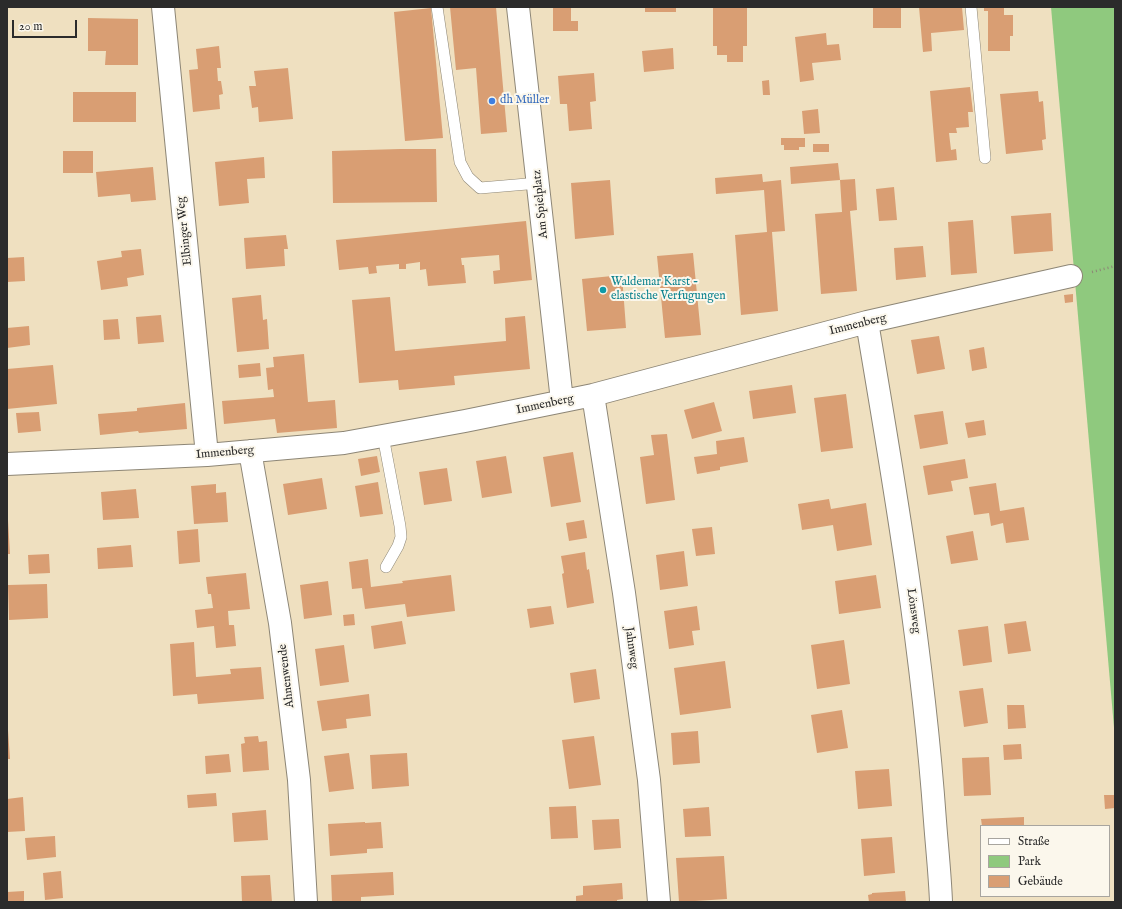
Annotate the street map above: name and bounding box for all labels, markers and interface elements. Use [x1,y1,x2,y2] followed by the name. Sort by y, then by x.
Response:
[14,12,79,38] scale bar
[19,19,42,34] text: 20 m
[500,94,549,108] place label: dh Müller
[487,96,497,106] marker: dh Müller
[530,169,552,239] street label: Am Spielplatz
[174,196,196,266] street label: Elbinger Weg
[611,276,726,304] place label: Waldemar Karst - elastische Verfugungen
[598,285,608,295] marker: Waldemar Karst - elastische Verfugungen
[828,311,888,339] street label: Immenberg
[515,392,575,418] street label: Immenberg
[195,443,255,463] street label: Immenberg
[903,587,923,635] street label: Lönsweg
[621,626,641,670] street label: Jahnweg
[276,643,298,709] street label: Ahnenwende
[980,825,1110,897] legend
[1018,834,1050,849] text: Straße
[1018,854,1041,869] text: Park
[1018,874,1063,889] text: Gebäude

